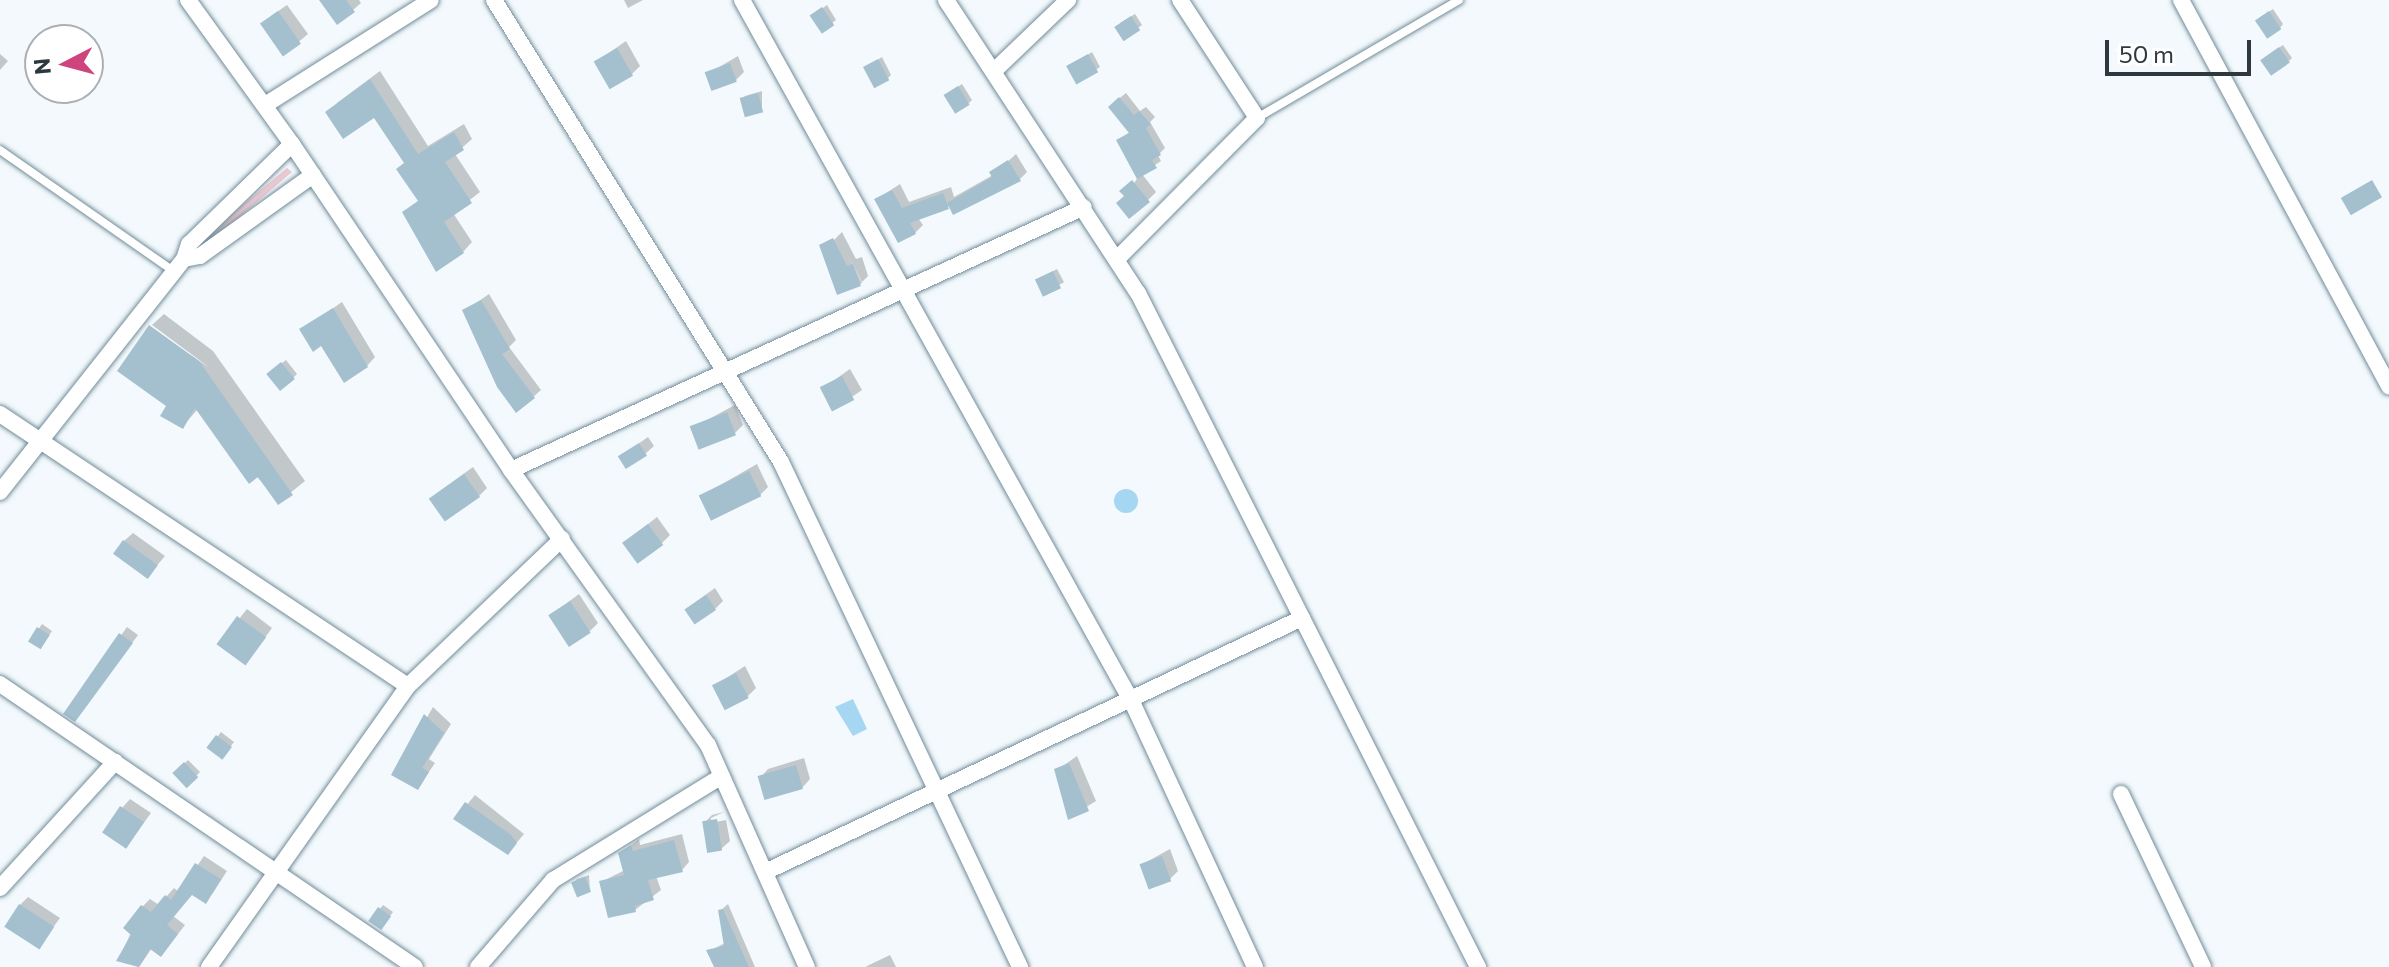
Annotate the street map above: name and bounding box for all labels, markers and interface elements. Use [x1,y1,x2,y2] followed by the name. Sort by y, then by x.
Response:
[24,24,104,104] north arrow
[2109,24,2255,74] scale bar
[2119,39,2174,68] text: 50 m
[27,57,56,76] text: N

